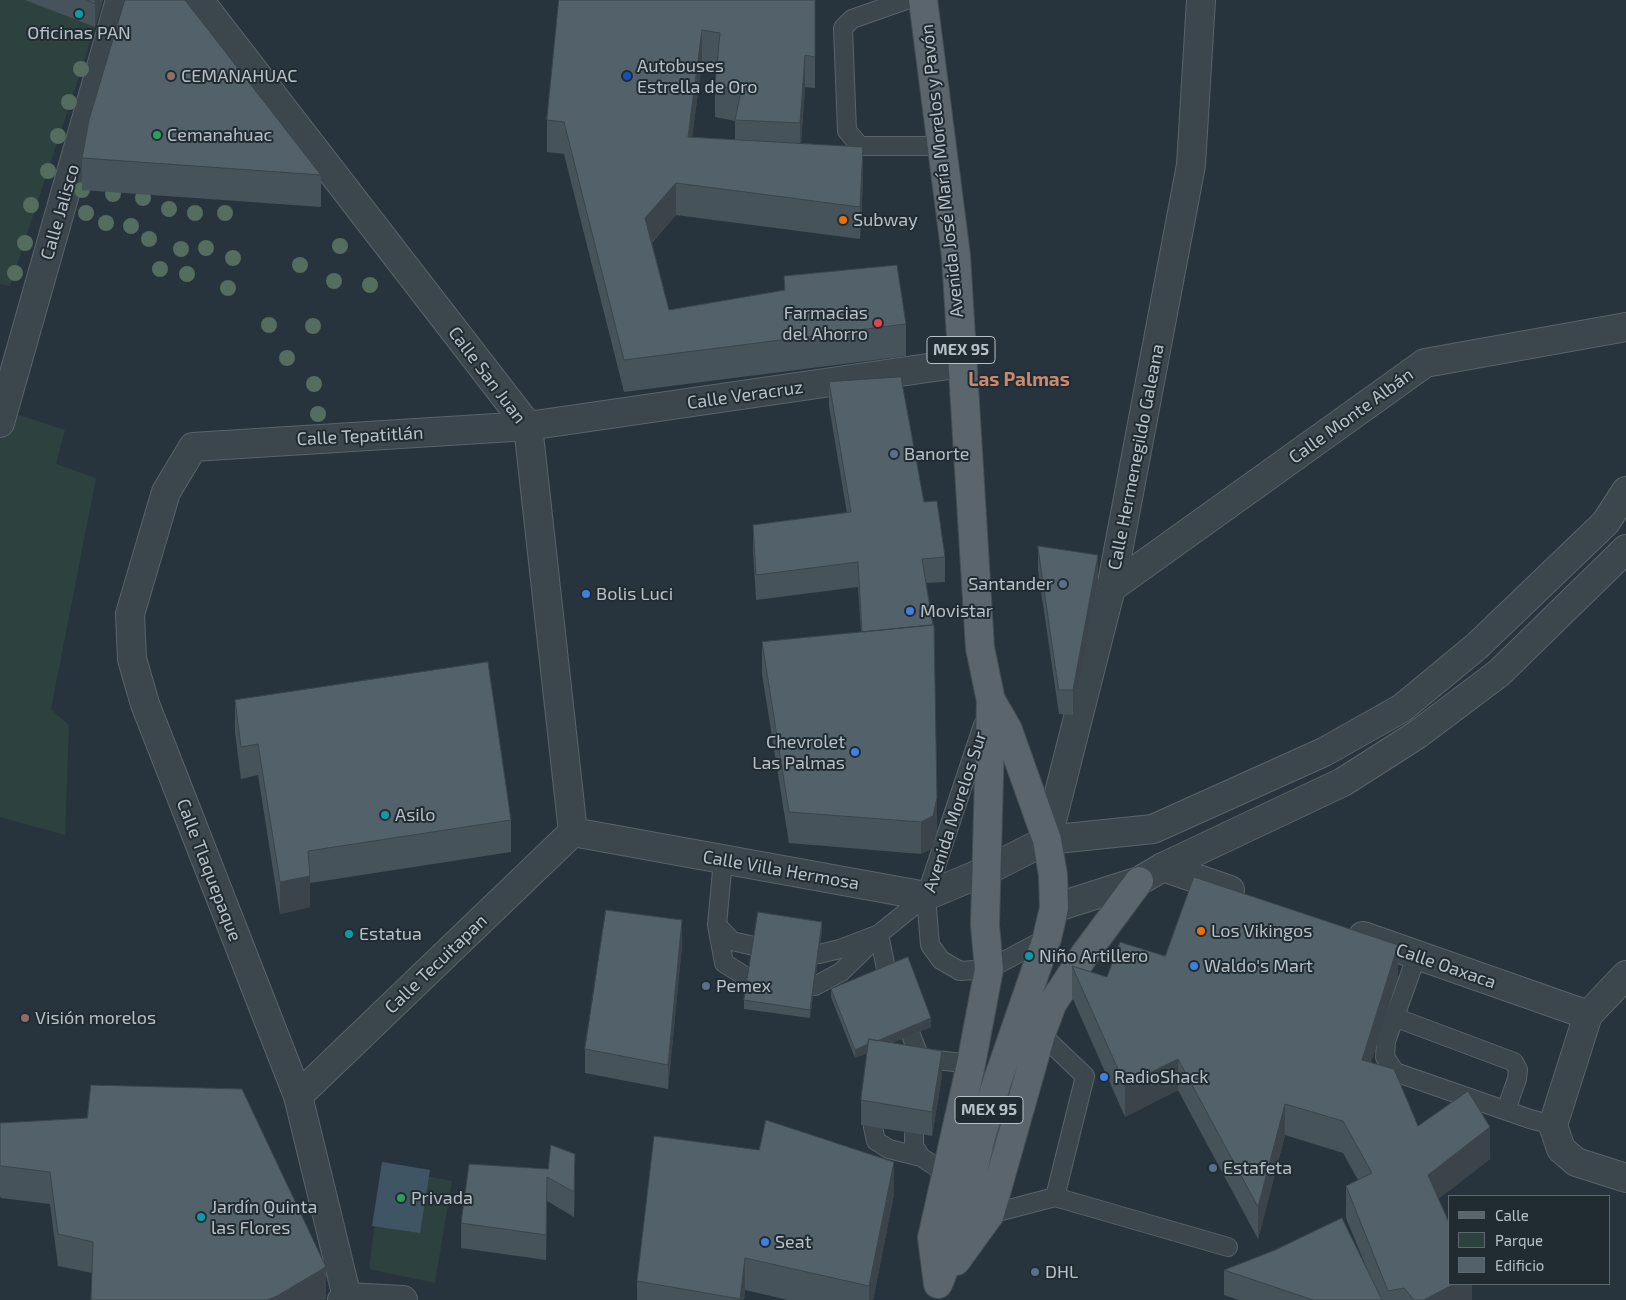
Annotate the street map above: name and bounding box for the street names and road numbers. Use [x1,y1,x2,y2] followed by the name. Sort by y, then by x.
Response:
[916,23,968,319] street label: Avenida José María Morelos y Pavón
[36,162,84,262] street label: Calle Jalisco
[444,322,530,428] street label: Calle San Juan
[927,336,995,364] road number: MEX 95
[1103,342,1169,572] street label: Calle Hermenegildo Galeana
[1285,364,1417,468] street label: Calle Monte Albán
[686,376,804,414] street label: Calle Veracruz
[296,422,424,450] street label: Calle Tepatitlán
[919,729,991,895] street label: Avenida Morelos Sur
[172,796,246,944] street label: Calle Tlaquepaque
[701,846,861,894] street label: Calle Villa Hermosa
[380,910,492,1018] street label: Calle Tecuitapan
[1393,939,1499,993] street label: Calle Oaxaca
[955,1096,1023,1124] road number: MEX 95

